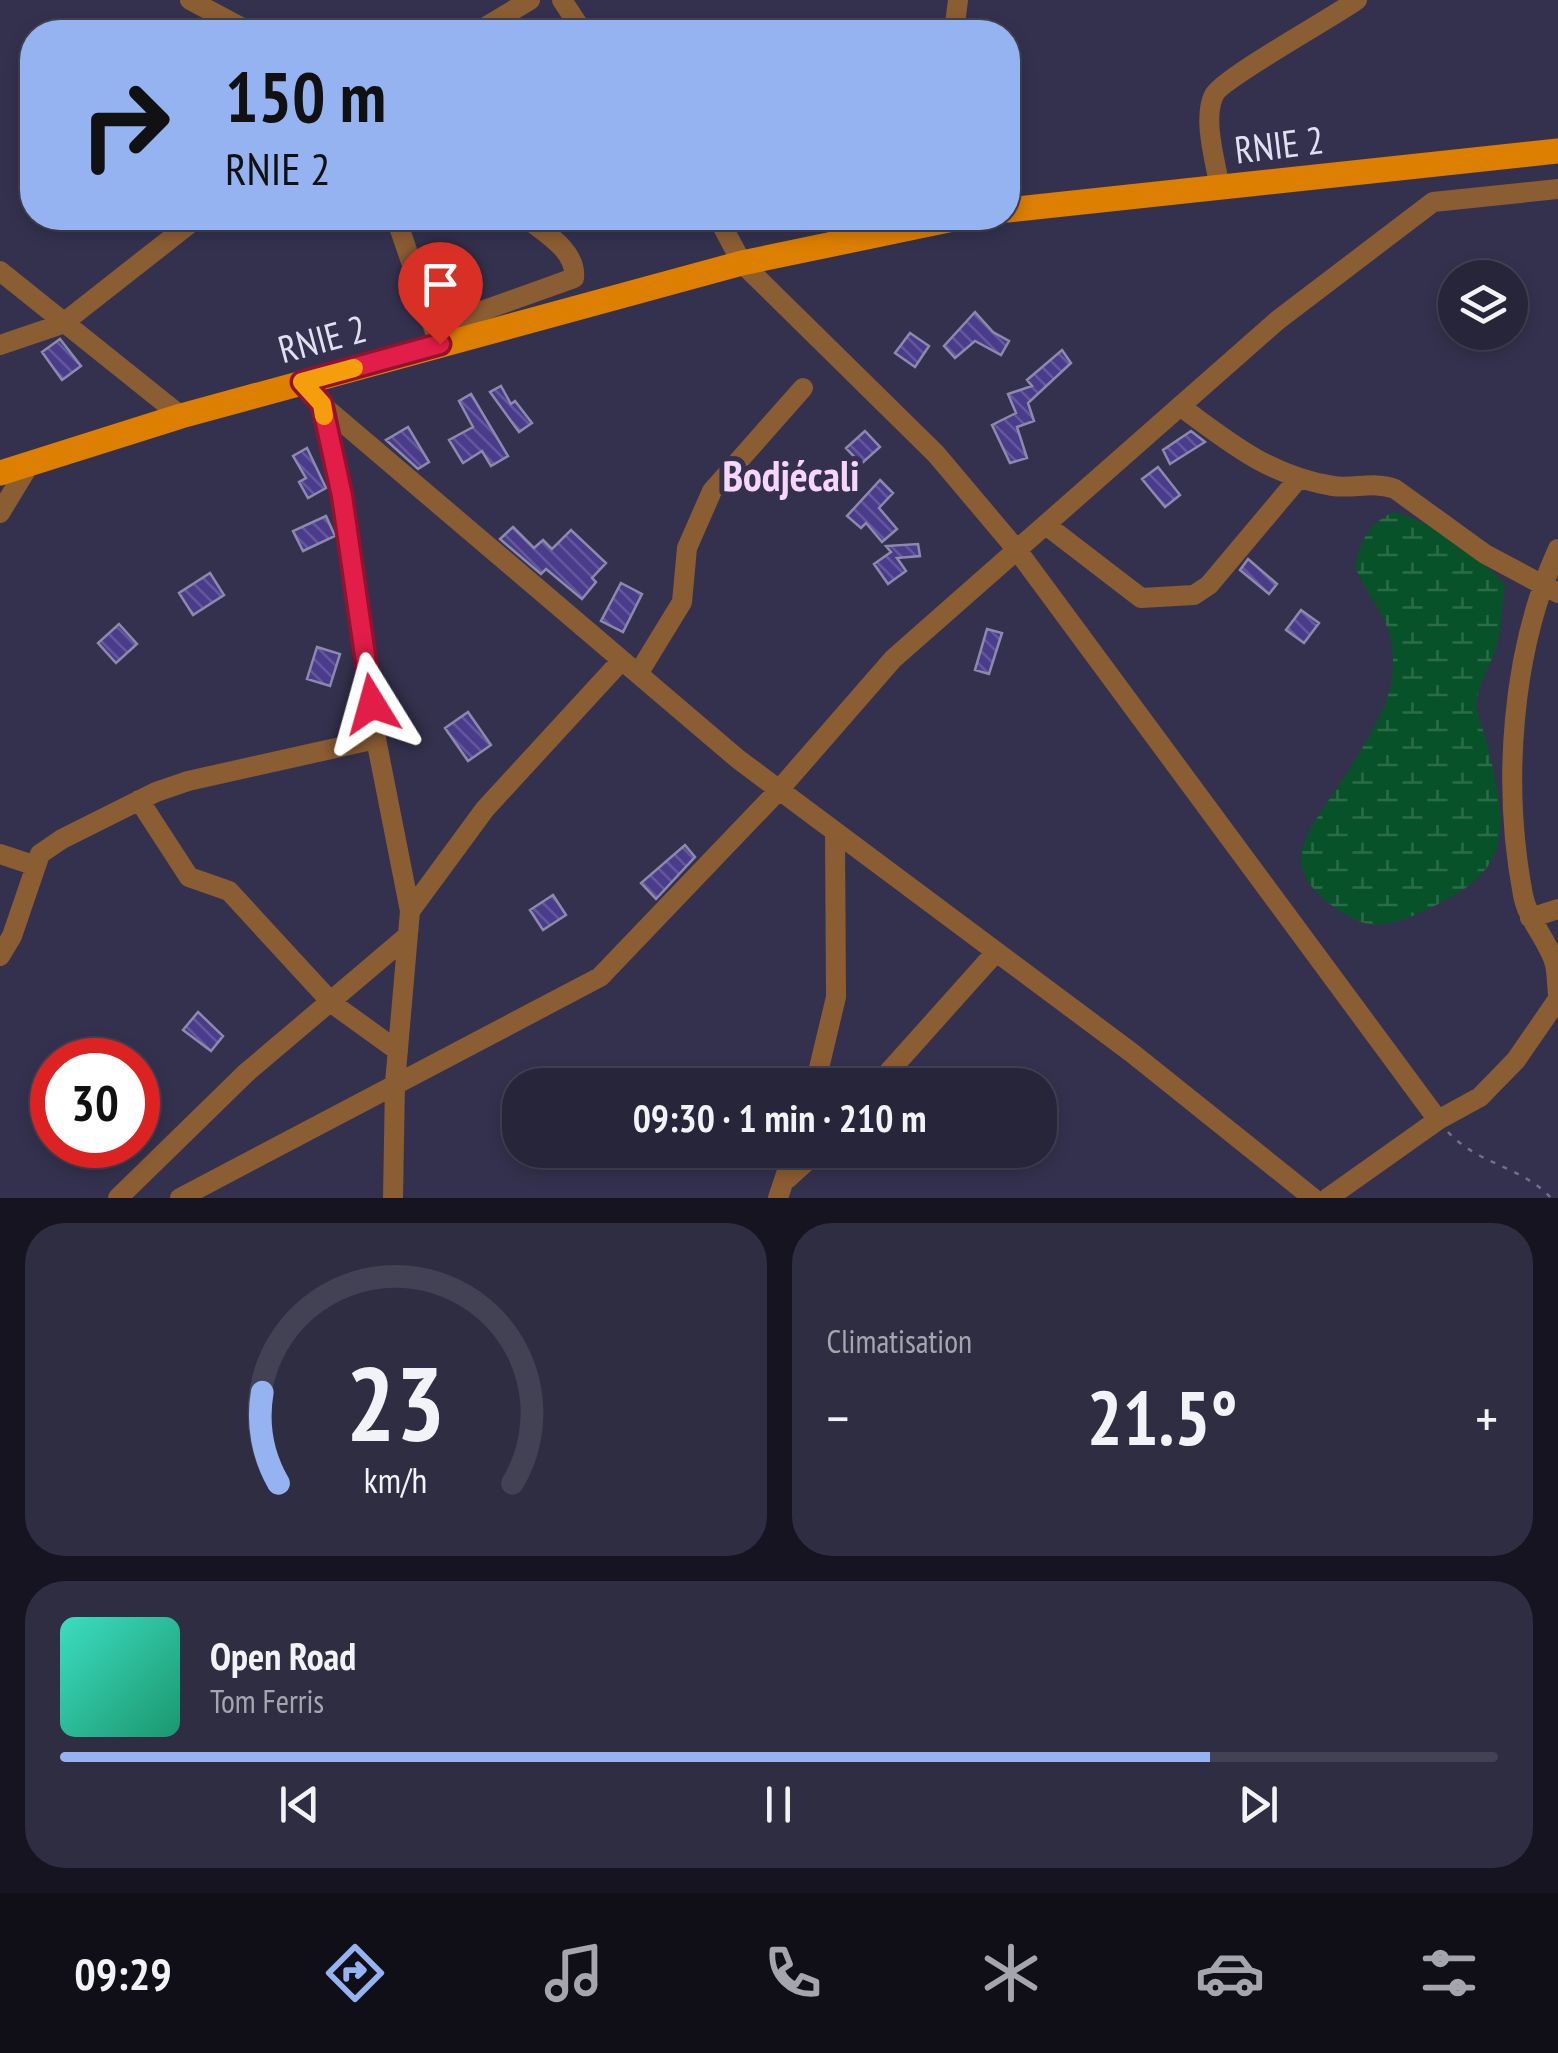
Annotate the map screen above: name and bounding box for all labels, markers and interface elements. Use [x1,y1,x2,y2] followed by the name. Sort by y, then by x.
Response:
[225,51,386,141] text: 150 m
[60,60,190,190] icon: right
[1232,114,1326,174] street label: RNIE 2
[225,139,330,197] text: RNIE 2
[398,242,483,345] pin
[413,257,468,312] icon: arrive
[1438,260,1528,350] map controls
[1438,260,1528,350] button: layers
[273,303,371,373] street label: RNIE 2
[722,448,860,503] district label: Bodjécali
[320,652,424,756] position arrow
[30,1038,160,1168] speed limit sign: 30
[633,1093,926,1142] text: 09:30 · 1 min · 210 m
[827,1320,972,1362] text: Climatisation
[346,1335,445,1470] text: 23
[1087,1369,1238,1466] text: 21.5°
[827,1382,849,1453] text: −
[1475,1382,1498,1453] text: +
[364,1457,427,1503] text: km/h
[210,1631,356,1680] text: Open Road
[210,1680,324,1722] text: Tom Ferris
[272,1777,327,1832] icon: previous
[751,1777,806,1832] icon: pause
[1231,1777,1286,1832] icon: next
[320,1938,390,2008] icon: directions
[539,1938,609,2008] icon: music
[758,1938,828,2008] icon: phone
[976,1938,1046,2008] icon: climate
[1195,1938,1265,2008] icon: car
[1414,1938,1484,2008] icon: filters
[74,1944,172,2002] text: 09:29

